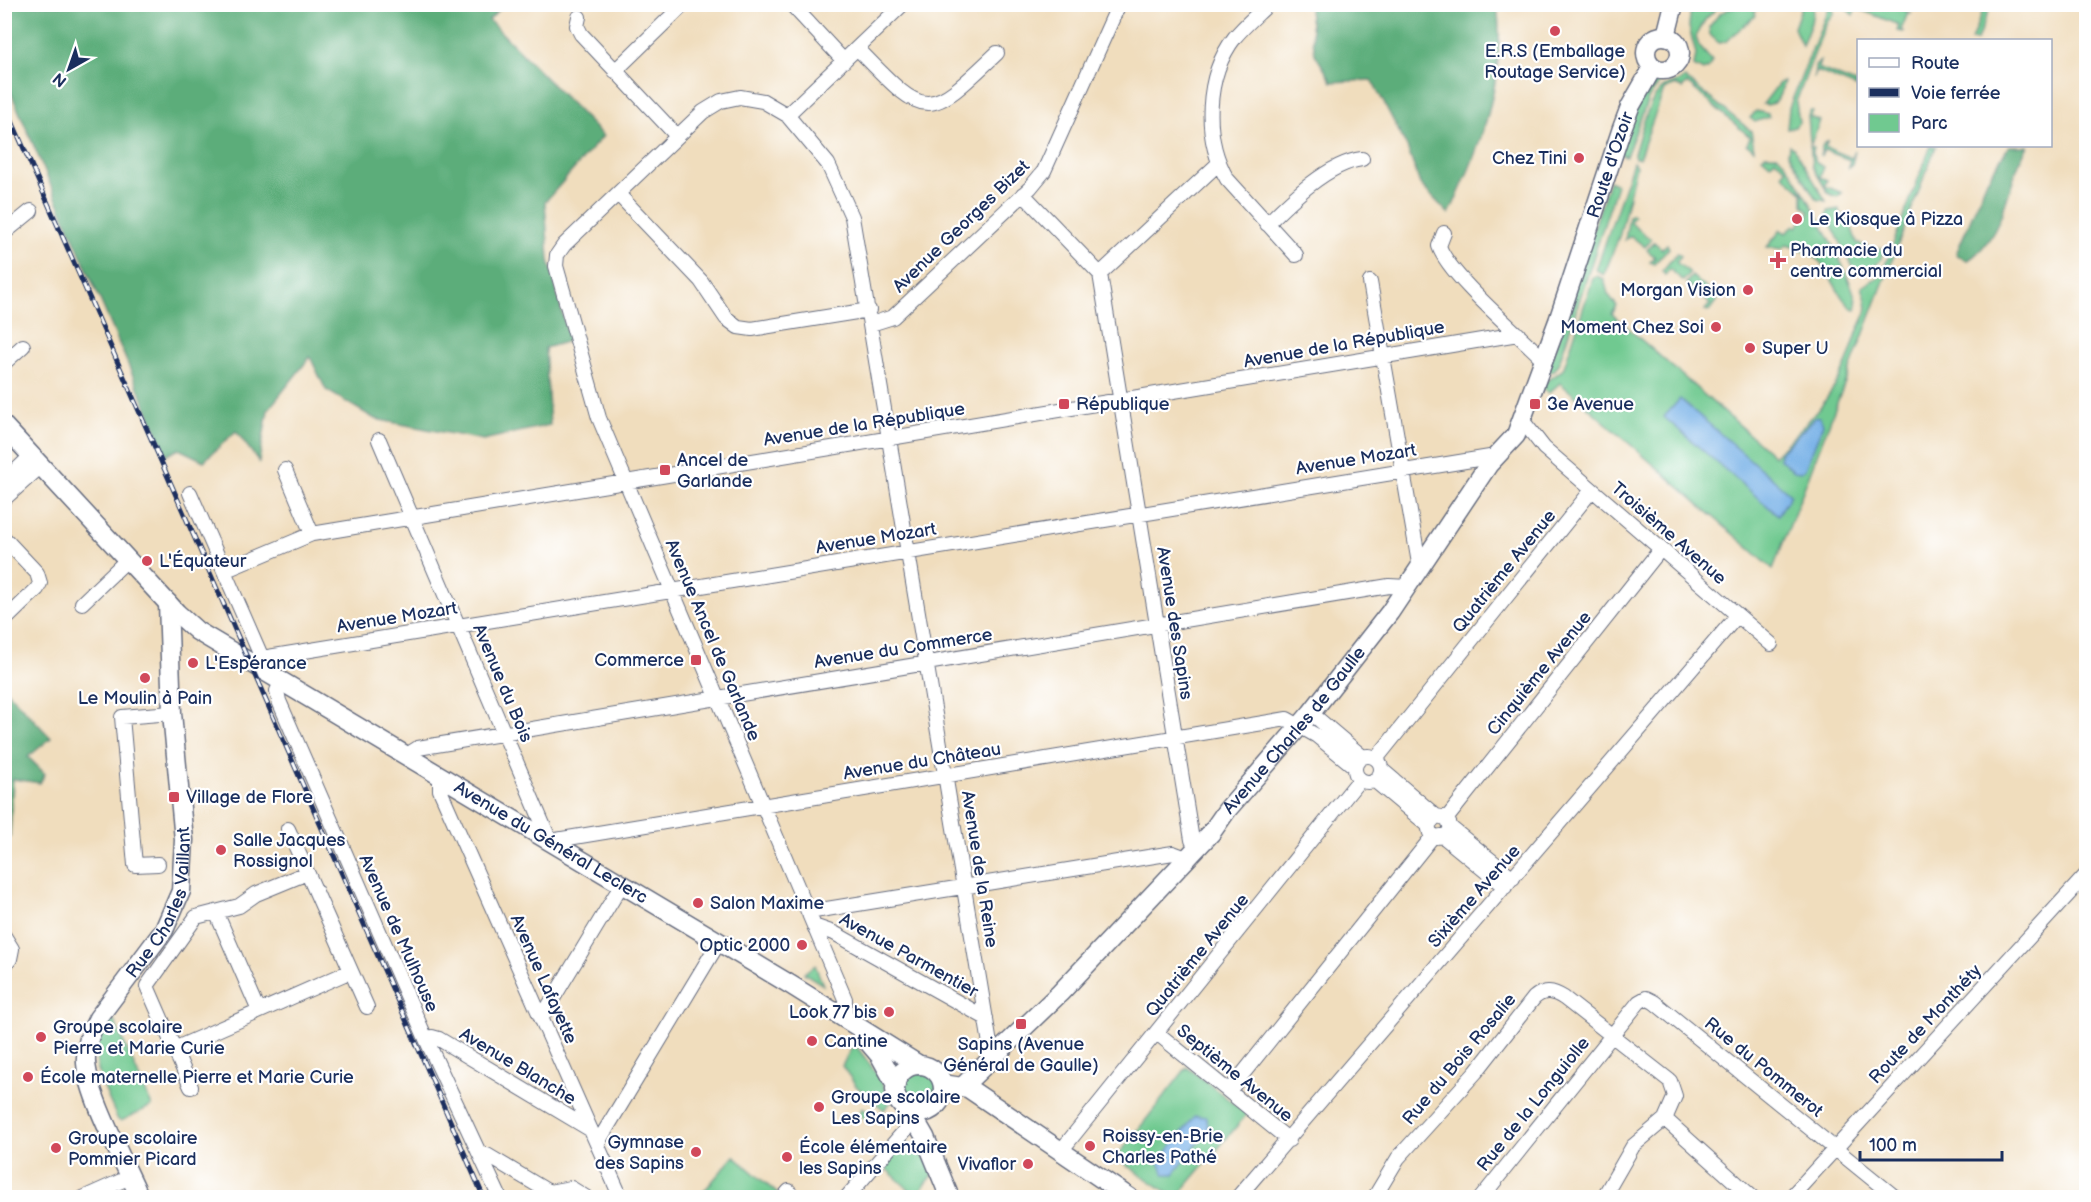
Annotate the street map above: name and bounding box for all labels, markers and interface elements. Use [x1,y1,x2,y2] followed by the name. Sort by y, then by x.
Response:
[1548,24,1562,38] marker: E.R.S (Emballage Routage Service)
[39,39,99,99] north arrow
[1857,39,2052,147] legend
[1484,41,1626,83] place label: E.R.S (Emballage Routage Service)
[1911,53,1960,74] text: Route
[50,68,71,90] text: N
[1911,83,2001,104] text: Voie ferrée
[1583,109,1638,221] street label: Route d'Ozoir
[1911,113,1948,134] text: Parc
[1492,148,1567,169] place label: Chez Tini
[1572,151,1586,165] marker: Chez Tini
[889,155,1034,297] street label: Avenue Georges Bizet
[1809,209,1963,230] place label: Le Kiosque à Pizza
[1790,212,1804,226] marker: Le Kiosque à Pizza
[1790,240,1942,282] place label: Pharmacie du centre commercial
[1771,253,1785,267] marker: Pharmacie du centre commercial
[1620,280,1736,301] place label: Morgan Vision
[1741,283,1755,297] marker: Morgan Vision
[1242,316,1446,373] street label: Avenue de la République
[1560,317,1704,338] place label: Moment Chez Soi
[1709,320,1723,334] marker: Moment Chez Soi
[1762,338,1829,359] place label: Super U
[1743,341,1757,355] marker: Super U
[1076,394,1170,415] place label: République
[1547,394,1634,415] place label: 3e Avenue
[1057,397,1071,411] marker: République
[1528,397,1542,411] marker: 3e Avenue
[762,398,967,451] street label: Avenue de la République
[1294,440,1418,479] street label: Avenue Mozart
[677,450,753,492] place label: Ancel de Garlande
[658,463,672,477] marker: Ancel de Garlande
[1607,478,1731,589] street label: Troisième Avenue
[1448,505,1561,637] street label: Quatrième Avenue
[814,519,938,558] street label: Avenue Mozart
[661,536,765,744] street label: Avenue Ancel de Garlande
[1152,545,1197,701] street label: Avenue des Sapins
[159,549,247,572] place label: L'Équateur
[140,554,154,568] marker: L'Équateur
[335,598,459,637] street label: Avenue Mozart
[1483,607,1596,740] street label: Cinquième Avenue
[468,621,537,745] street label: Avenue du Bois
[812,624,994,673] street label: Avenue du Commerce
[1218,642,1370,818] street label: Avenue Charles de Gaulle
[594,650,684,671] place label: Commerce
[205,653,307,674] place label: L'Espérance
[689,653,703,667] marker: Commerce
[186,656,200,670] marker: L'Espérance
[138,671,152,685] marker: Le Moulin à Pain
[78,688,212,709] place label: Le Moulin à Pain
[842,739,1002,784] street label: Avenue du Château
[450,777,651,908] street label: Avenue du Général Leclerc
[186,787,313,808] place label: Village de Flore
[957,789,1002,949] street label: Avenue de la Reine
[167,790,181,804] marker: Village de Flore
[122,825,195,982] street label: Rue Charles Vaillant
[233,830,346,872] place label: Salle Jacques Rossignol
[1424,840,1525,952] street label: Sixième Avenue
[214,843,228,857] marker: Salle Jacques Rossignol
[354,851,443,1016] street label: Avenue de Mulhouse
[1141,889,1254,1021] street label: Quatrième Avenue
[710,893,824,914] place label: Salon Maxime
[691,896,705,910] marker: Salon Maxime
[836,909,982,1002] street label: Avenue Parmentier
[506,911,582,1047] street label: Avenue Lafayette
[700,935,790,956] place label: Optic 2000
[795,938,809,952] marker: Optic 2000
[1865,960,1987,1088] street label: Route de Monthéty
[1398,989,1521,1129] street label: Rue du Bois Rosalie
[789,1002,877,1023] place label: Look 77 bis
[882,1005,896,1019] marker: Look 77 bis
[1700,1013,1828,1122] street label: Rue du Pommerot
[53,1017,225,1059] place label: Groupe scolaire Pierre et Marie Curie
[1014,1017,1028,1031] marker: Sapins (Avenue Général de Gaulle)
[1172,1020,1297,1127] street label: Septième Avenue
[456,1023,580,1110] street label: Avenue Blanche
[34,1030,48,1044] marker: Groupe scolaire Pierre et Marie Curie
[824,1031,888,1052] place label: Cantine
[1473,1033,1594,1176] street label: Rue de la Longuiolle
[805,1034,819,1048] marker: Cantine
[943,1034,1099,1076] place label: Sapins (Avenue Général de Gaulle)
[40,1065,354,1088] place label: École maternelle Pierre et Marie Curie
[21,1070,35,1084] marker: École maternelle Pierre et Marie Curie
[831,1087,961,1129] place label: Groupe scolaire Les Sapins
[812,1100,826,1114] marker: Groupe scolaire Les Sapins
[1860,1124,2002,1162] scale bar
[1102,1126,1223,1168] place label: Roissy-en-Brie Charles Pathé
[68,1128,198,1170] place label: Groupe scolaire Pommier Picard
[595,1132,684,1174] place label: Gymnase des Sapins
[799,1135,947,1179] place label: École élémentaire les Sapins
[1869,1135,1917,1156] text: 100 m
[1083,1139,1097,1153] marker: Roissy-en-Brie Charles Pathé
[49,1141,63,1155] marker: Groupe scolaire Pommier Picard
[689,1145,703,1159] marker: Gymnase des Sapins
[780,1150,794,1164] marker: École élémentaire les Sapins
[957,1154,1016,1175] place label: Vivaflor
[1021,1157,1035,1171] marker: Vivaflor

